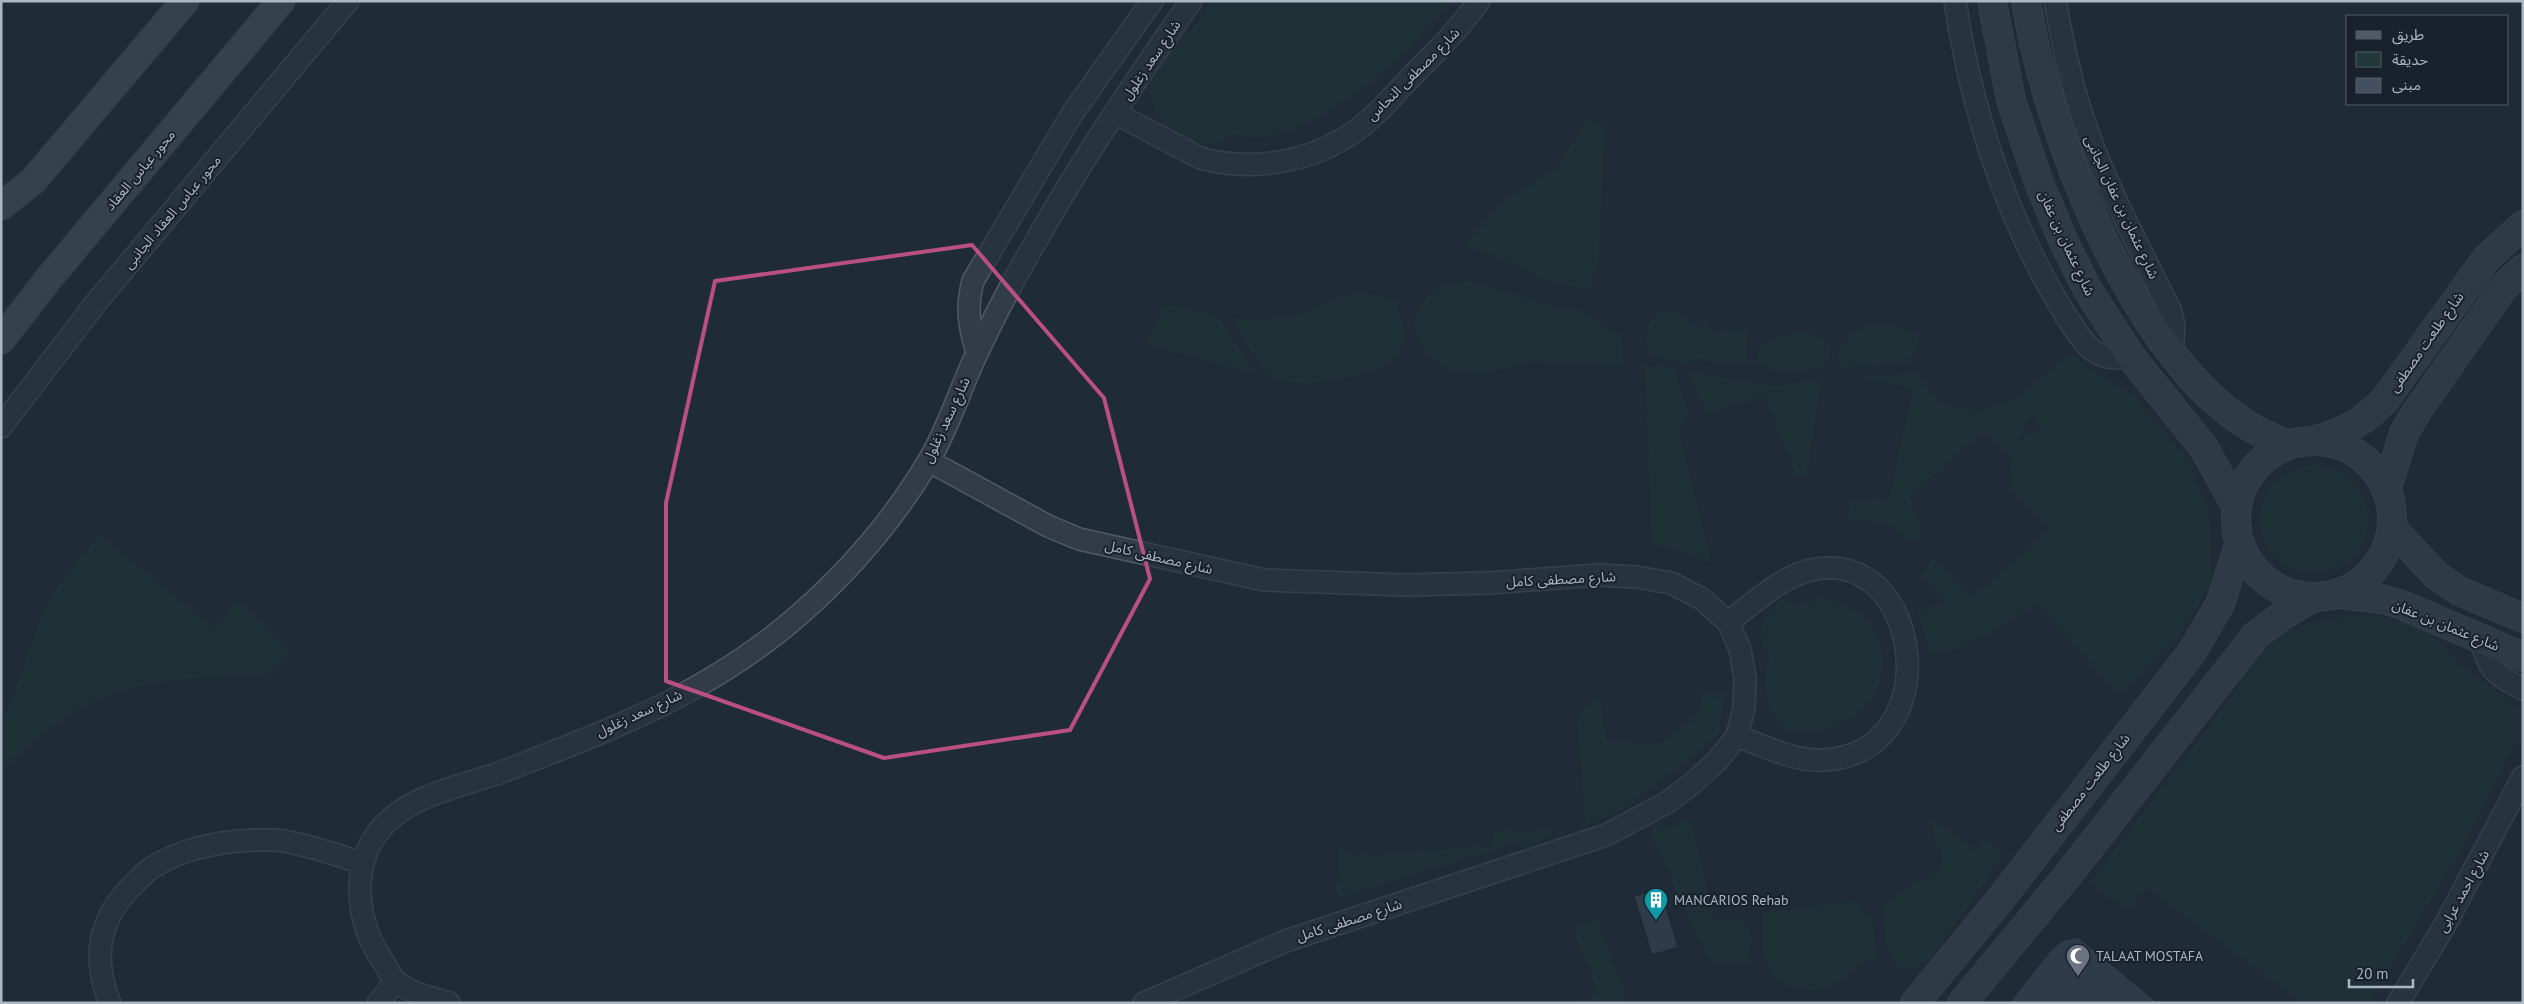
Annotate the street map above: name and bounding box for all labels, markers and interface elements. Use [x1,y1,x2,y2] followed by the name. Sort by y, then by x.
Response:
[2346,15,2509,105] legend
[1118,16,1186,105] street label: شارع سعد زغلول
[1363,24,1465,126] street label: شارع مصطفى النحاس
[2392,25,2424,45] text: طريق
[2392,50,2428,69] text: حديقة
[2392,75,2421,94] text: مبنى
[101,126,179,214] street label: محور عباس العقاد
[2079,132,2163,283] street label: شارع عثمان بن عفان الجانبى
[119,151,225,273] street label: محور عباس العقاد الجانبى
[2033,187,2099,299] street label: شارع عثمان بن عفان
[2385,288,2469,397] street label: شارع طلعت مصطفى
[918,374,976,467] street label: شارع سعد زغلول
[1103,536,1215,580] street label: شارع مصطفى كامل
[1506,567,1617,593] street label: شارع مصطفى كامل
[2389,595,2502,657] street label: شارع عثمان بن عفان
[593,685,686,743] street label: شارع سعد زغلول
[2046,730,2135,836] street label: شارع طلعت مصطفى
[2433,847,2495,936] street label: شارع احمد عرابى
[1643,887,1669,921] building icon: MANCARIOS Rehab
[1674,891,1789,909] place label: MANCARIOS Rehab
[1294,894,1405,947] street label: شارع مصطفى كامل
[2065,943,2091,977] mosque icon: TALAAT MOSTAFA
[2096,947,2204,965] place label: TALAAT MOSTAFA
[2349,956,2413,988] scale bar
[2356,964,2389,983] text: 20 m

